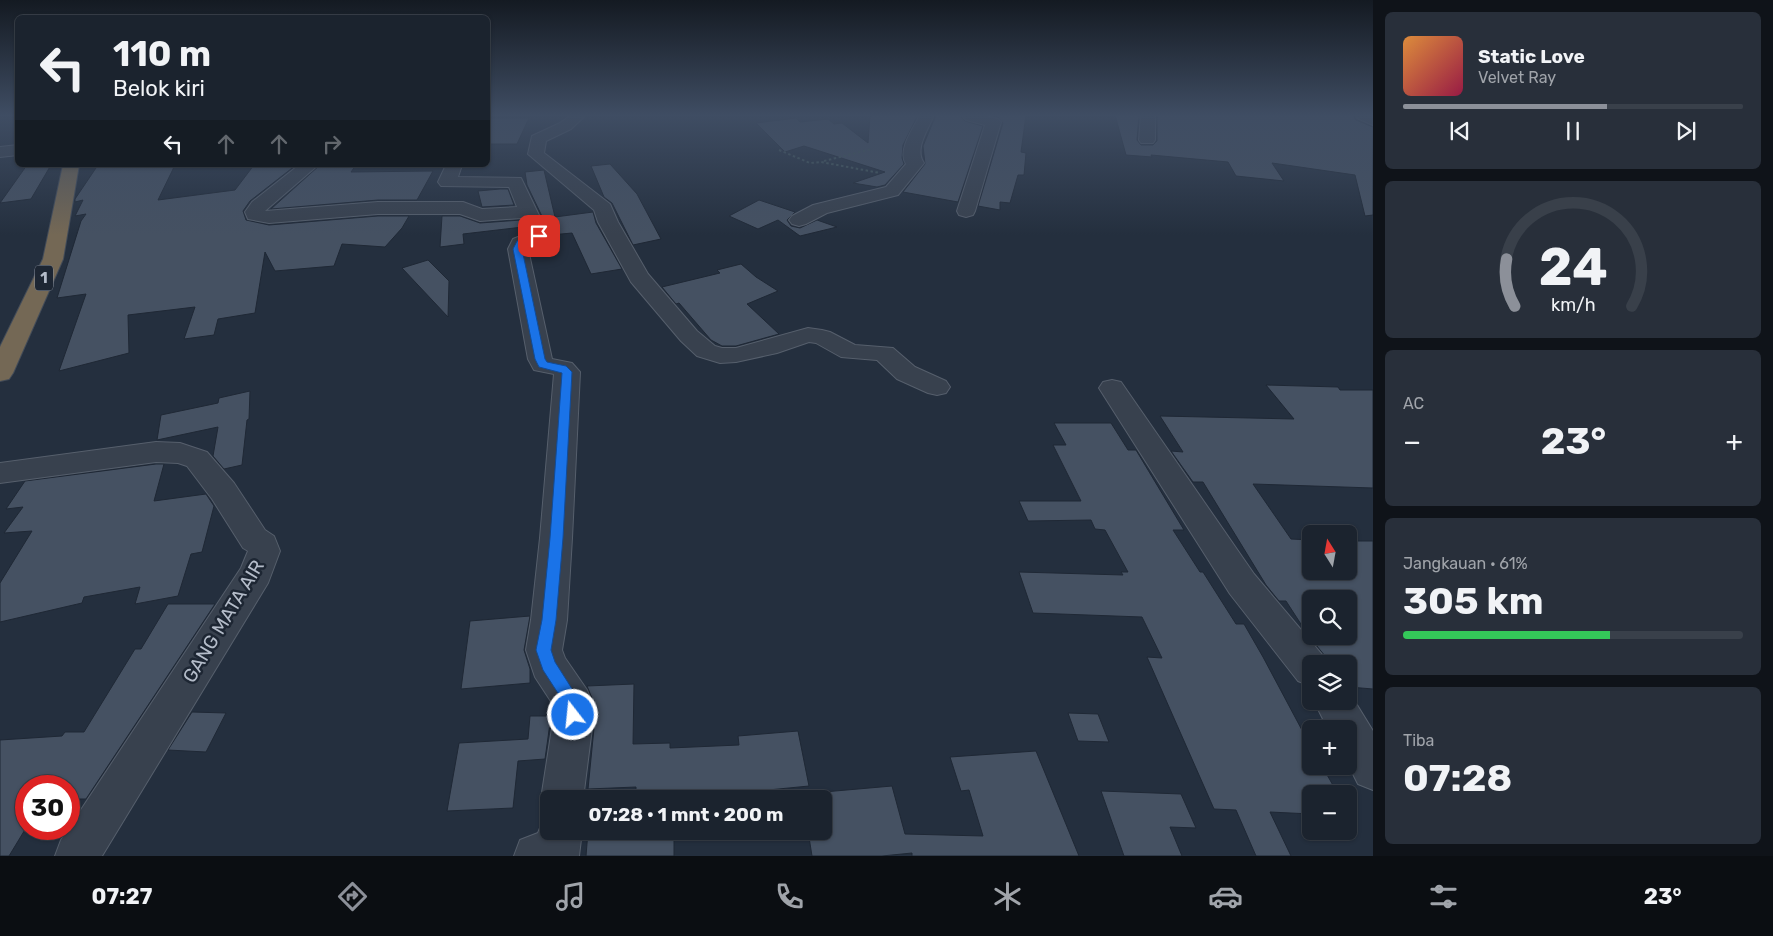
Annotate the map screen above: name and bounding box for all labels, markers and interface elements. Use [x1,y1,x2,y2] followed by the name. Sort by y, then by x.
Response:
[113,33,211,75] text: 110 m
[30,35,95,100] icon: left
[1478,45,1585,68] text: Static Love
[1478,68,1556,87] text: Velvet Ray
[113,75,205,102] text: Belok kiri
[1446,117,1474,145] icon: previous
[1559,117,1587,145] icon: pause
[1672,117,1700,145] icon: next
[159,130,187,158] icon: left
[212,130,240,158] icon: ahead
[265,130,293,158] icon: ahead
[318,130,346,158] icon: right
[518,215,560,257] pin
[525,222,553,250] icon: arrive
[1538,236,1608,298] text: 24
[35,266,53,290] road number: 1
[1551,294,1595,315] text: km/h
[1403,394,1424,413] text: AC
[1541,418,1606,464] text: 23°
[1403,425,1421,458] text: −
[1726,425,1743,458] text: +
[1302,525,1358,580] north arrow
[1302,525,1357,840] map controls
[1403,554,1528,573] text: Jangkauan · 61%
[178,556,269,687] street label: GANG MATA AIR
[1403,578,1544,624] text: 305 km
[1302,590,1357,645] button: search
[1302,655,1357,710] button: layers
[546,688,598,740] position arrow
[1302,720,1357,775] button: +
[1403,731,1434,750] text: Tiba
[1403,755,1512,801] text: 07:28
[15,775,80,840] speed limit sign: 30
[1302,785,1357,840] button: −
[589,803,783,826] text: 07:28 · 1 mnt · 200 m
[335,879,370,914] icon: directions
[553,879,588,914] icon: music
[772,879,807,914] icon: phone
[990,879,1025,914] icon: climate
[1208,879,1243,914] icon: car
[1426,879,1461,914] icon: filters
[92,883,152,910] text: 07:27
[1644,883,1681,910] text: 23°

